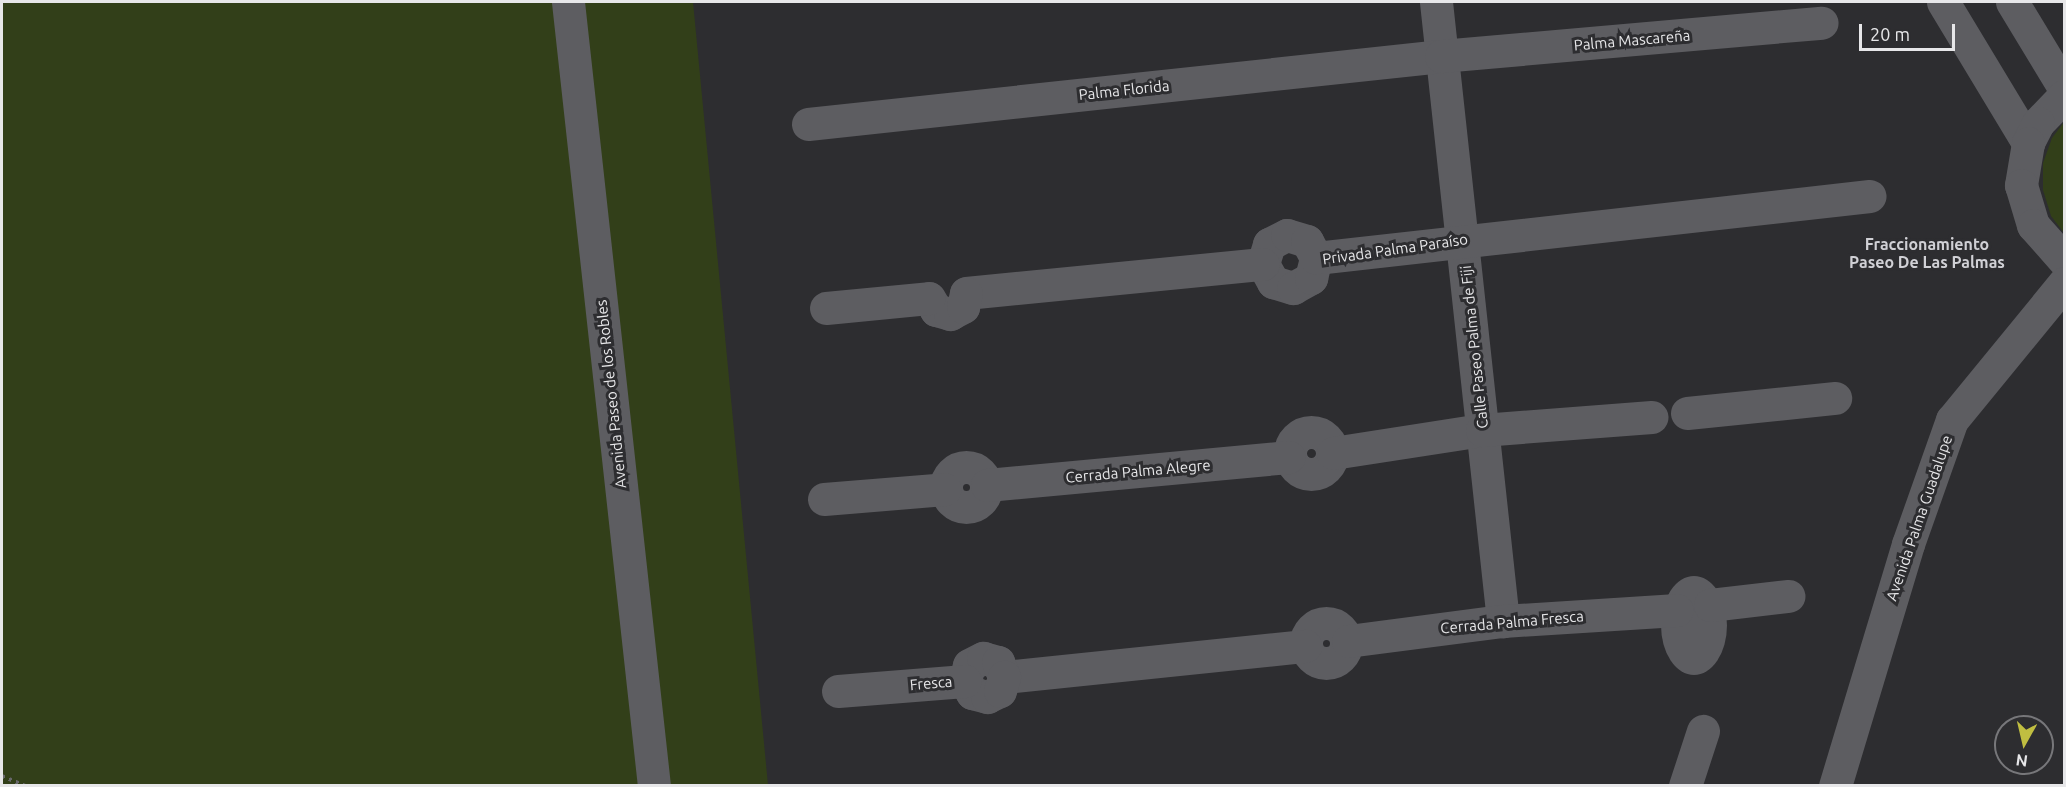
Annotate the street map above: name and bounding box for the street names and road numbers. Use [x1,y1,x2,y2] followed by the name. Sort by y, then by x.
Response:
[1573,26,1691,54] street label: Palma Mascareña
[1078,76,1170,104] street label: Palma Florida
[1321,230,1469,268] street label: Privada Palma Paraíso
[1456,265,1492,429] street label: Calle Paseo Palma de Fiji
[592,299,630,489] street label: Avenida Paseo de los Robles
[1882,433,1956,603] street label: Avenida Palma Guadalupe
[1065,456,1211,486] street label: Cerrada Palma Alegre
[1440,607,1584,637] street label: Cerrada Palma Fresca
[909,672,953,694] street label: Fresca

